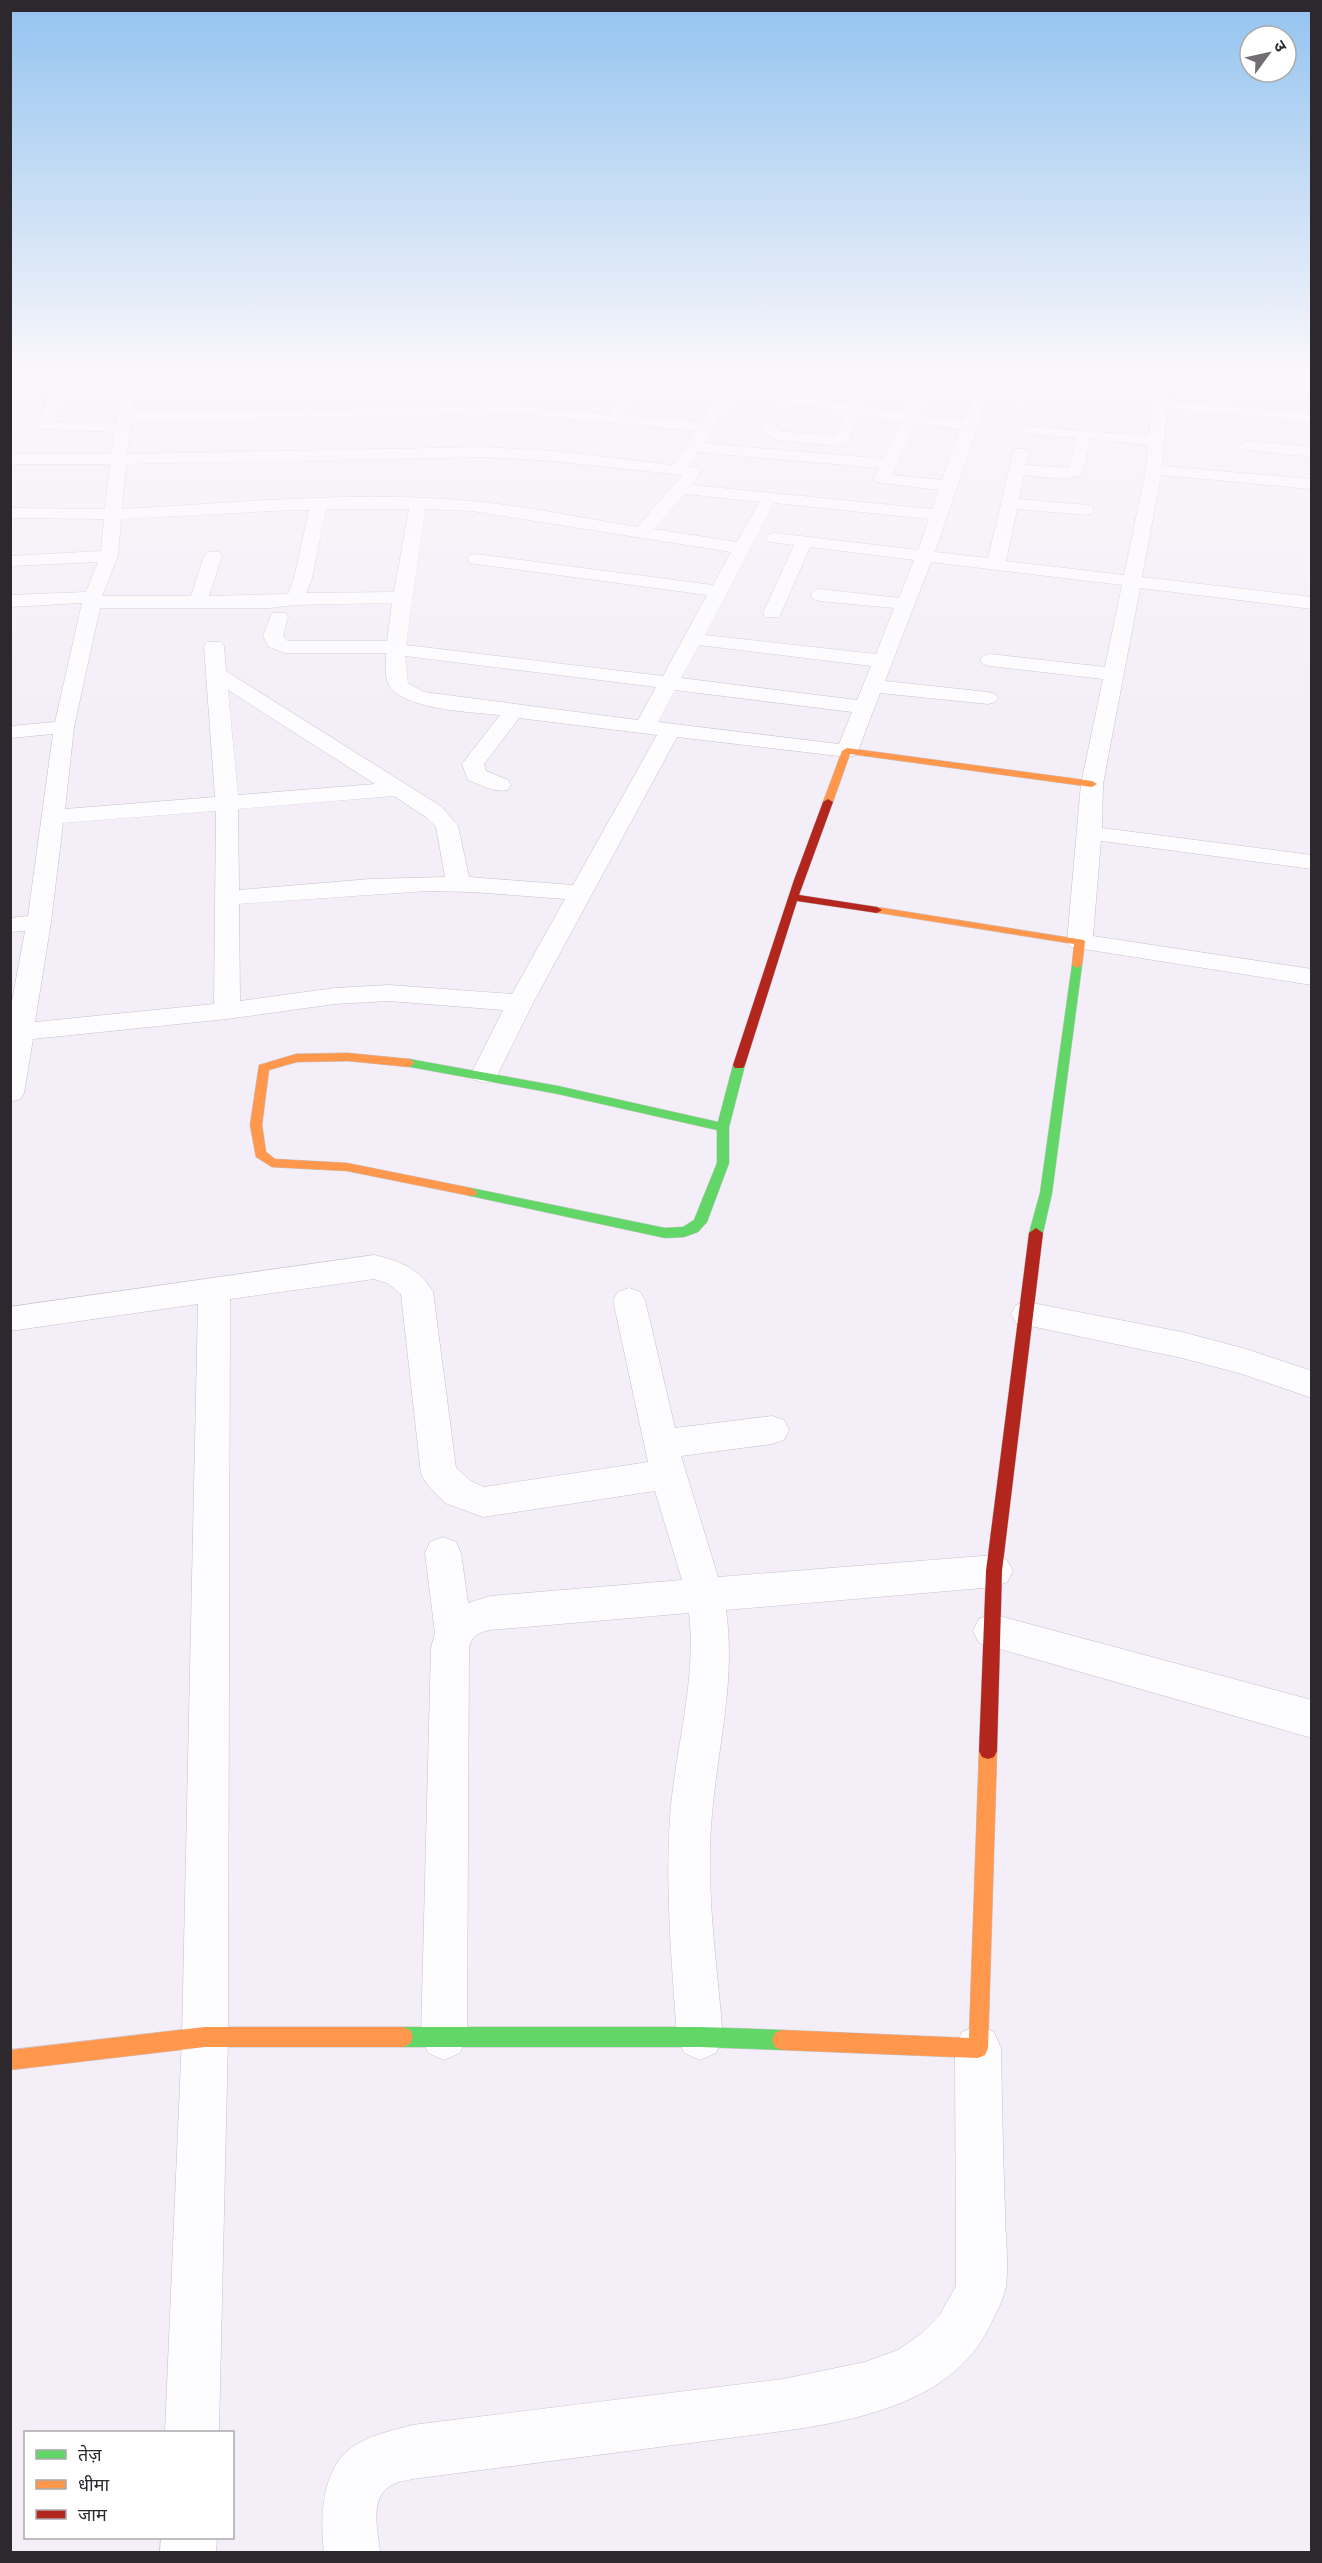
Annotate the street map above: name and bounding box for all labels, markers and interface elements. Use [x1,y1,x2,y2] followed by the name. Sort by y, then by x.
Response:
[1238,24,1298,84] north arrow
[1270,36,1292,56] text: उ
[24,2431,234,2539] legend
[78,2443,102,2466] text: तेज़
[78,2473,109,2496] text: धीमा
[78,2503,108,2526] text: जाम

